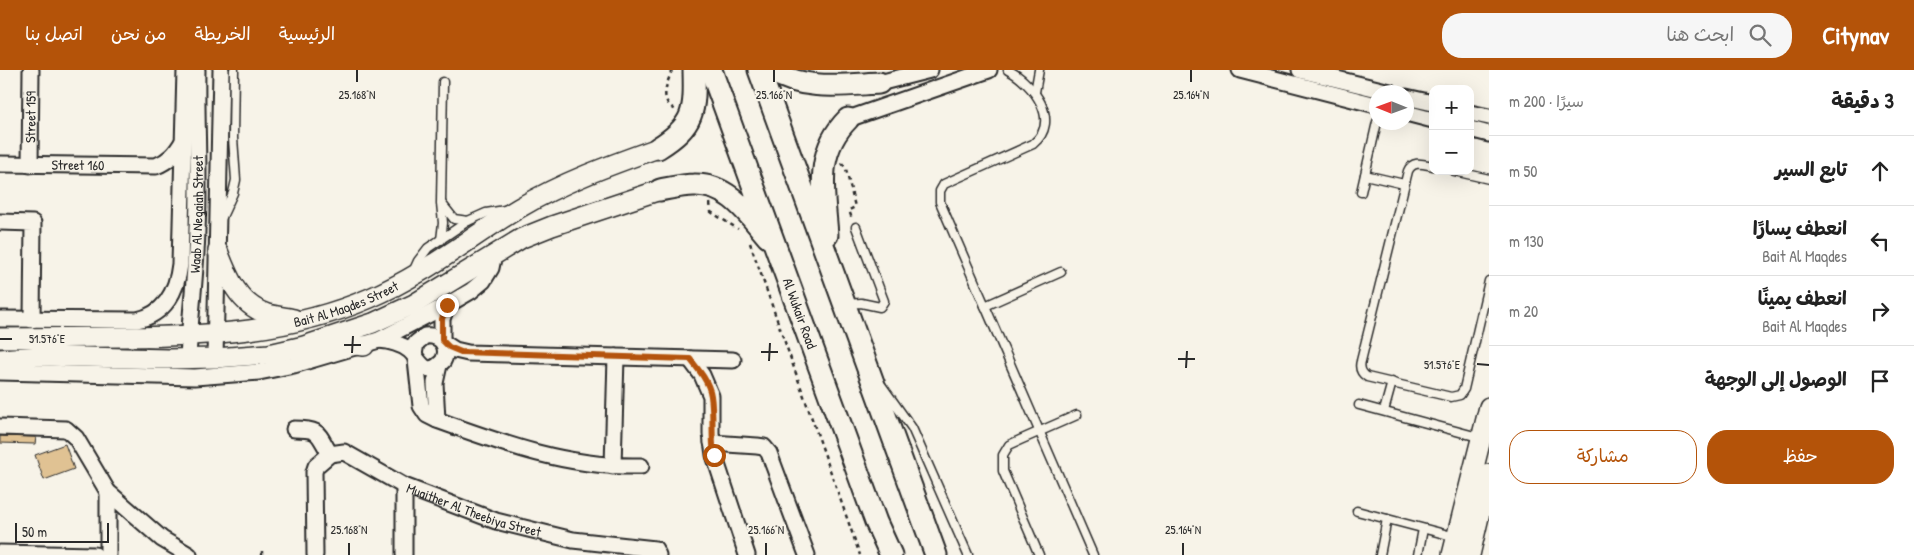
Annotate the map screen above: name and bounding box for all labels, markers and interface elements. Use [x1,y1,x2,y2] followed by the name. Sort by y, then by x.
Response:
[1442,13,1792,58] search box
[1822,19,1889,51] text: Citynav
[25,21,83,46] text: اتصل بنا
[111,21,167,46] text: من نحن
[195,21,251,46] text: الخريطة
[279,21,335,46] text: الرئيسية
[1666,21,1734,47] text: ابحث هنا
[1746,21,1774,49] icon: search
[1369,85,1414,130] north arrow
[1429,85,1474,175] map controls
[1429,85,1474,130] button: +
[339,86,375,103] text: 25.168°N
[756,86,792,103] text: 25.166°N
[1173,86,1209,103] text: 25.164°N
[1831,86,1894,115] text: 3 دقيقة
[1509,90,1584,112] text: سيرًا · 200 m
[20,91,40,143] street label: Street 159
[1429,130,1474,175] button: −
[51,155,105,174] street label: Street 160
[185,155,208,274] street label: Waab Al Negaiah Street
[1775,156,1847,182] text: تابع السير
[1866,157,1894,185] icon: ahead
[1509,160,1538,182] text: 50 m
[1753,215,1847,241] text: انعطف يسارًا
[1866,227,1894,255] icon: left
[1509,230,1544,252] text: 130 m
[1762,245,1847,267] text: Bait Al Maqdes
[779,275,822,352] street label: Al Wukair Road
[292,276,402,331] street label: Bait Al Maqdes Street
[1758,285,1847,311] text: انعطف يمينًا
[436,294,459,317] route end
[1866,297,1894,325] icon: right
[1509,300,1538,322] text: 20 m
[1762,315,1847,337] text: Bait Al Maqdes
[29,330,66,347] text: 51.576°E
[1424,356,1461,373] text: 51.576°E
[1705,366,1847,392] text: الوصول إلى الوجهة
[1866,367,1894,395] icon: arrive
[1509,430,1697,484] button: مشاركة
[1707,430,1894,484] button: حفظ
[703,444,726,467] route start
[404,478,543,541] street label: Muaither Al Theebiya Street
[15,520,109,543] scale bar
[331,521,367,538] text: 25.168°N
[748,521,784,538] text: 25.166°N
[1165,521,1201,538] text: 25.164°N
[22,522,47,541] text: 50 m

